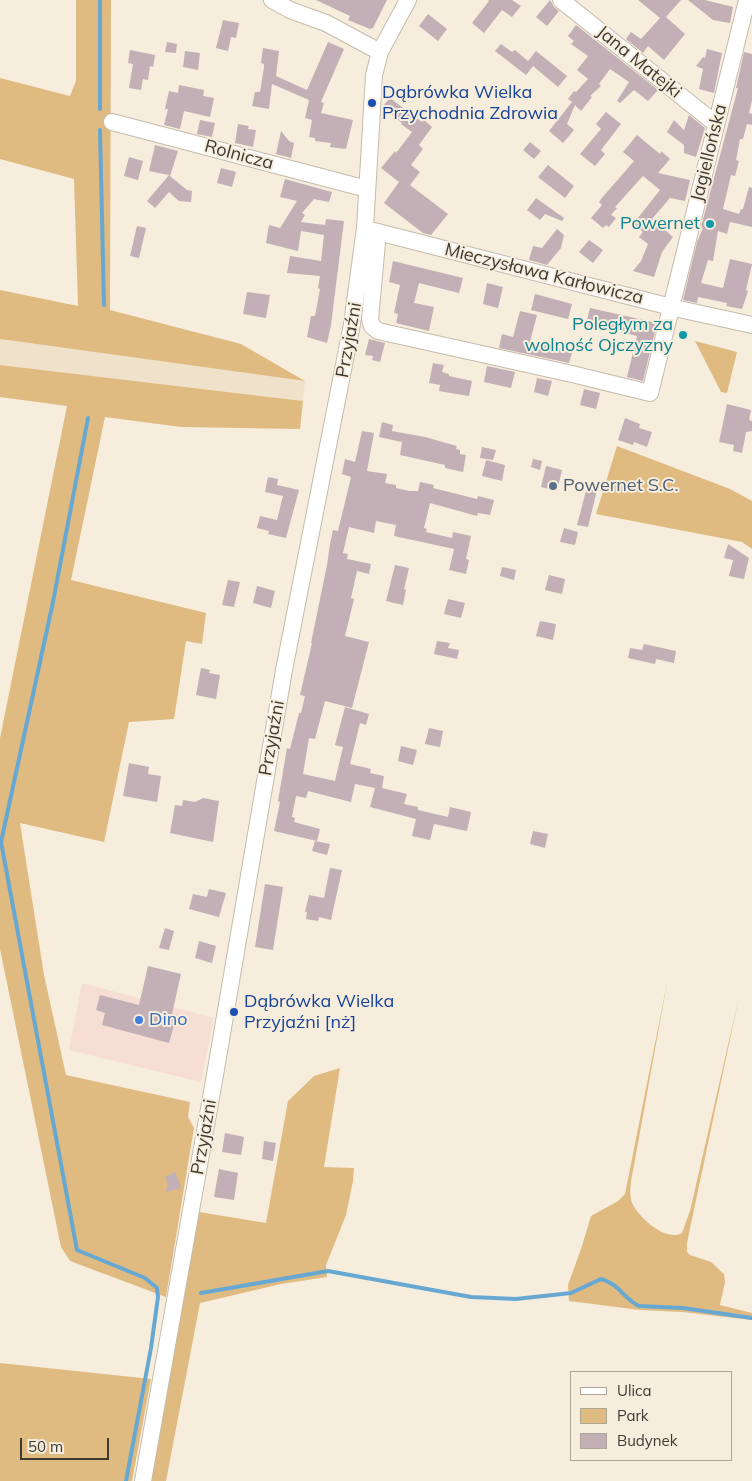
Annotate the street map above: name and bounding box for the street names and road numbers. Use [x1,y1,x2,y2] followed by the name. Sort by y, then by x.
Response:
[592,21,686,103] street label: Jana Matejki
[686,102,732,204] street label: Jagiellońska
[202,135,276,175] street label: Rolnicza
[442,239,646,309] street label: Mieczysława Karłowicza
[332,301,366,379] street label: Przyjaźni
[255,699,289,777] street label: Przyjaźni
[187,1098,221,1176] street label: Przyjaźni

